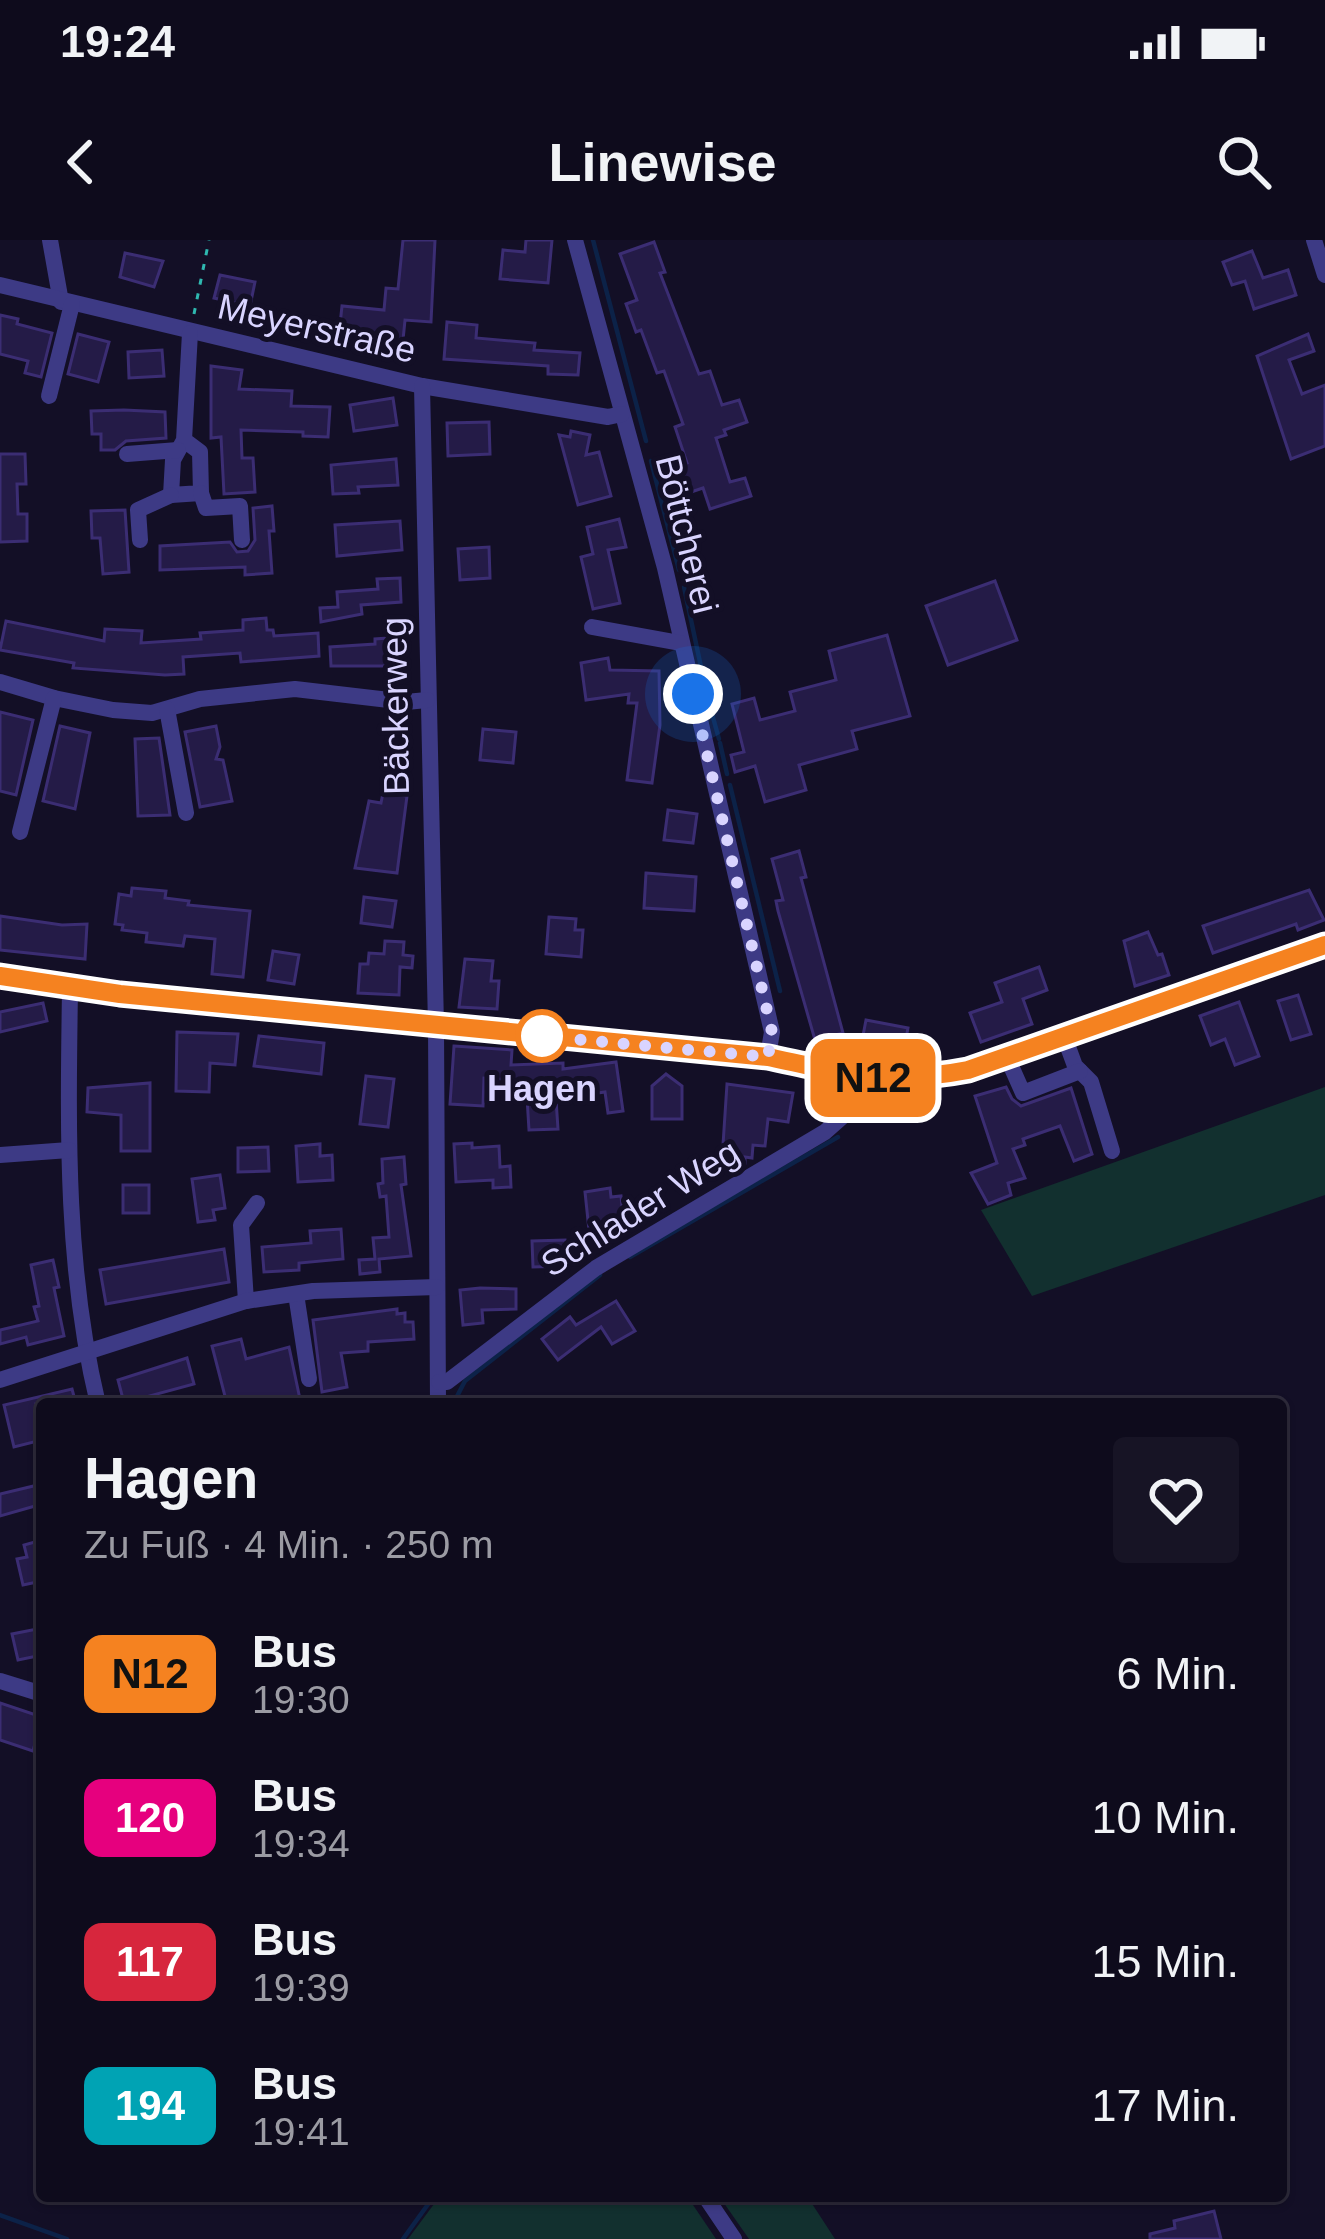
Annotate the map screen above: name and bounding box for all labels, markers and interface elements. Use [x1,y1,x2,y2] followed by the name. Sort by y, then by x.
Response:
[60,16,175,67] text: 19:24
[48,129,114,195] icon: back
[1211,129,1277,195] icon: search
[548,132,777,192] text: Linewise
[214,285,420,371] street label: Meyerstraße
[648,450,726,618] street label: Böttcherei
[373,617,417,795] street label: Bäckerweg
[663,664,723,724] your location
[517,1011,567,1061] marker: Hagen
[804,1039,942,1117] line badge: N12
[834,1054,912,1101] text: N12
[487,1068,597,1109] place label: Hagen
[534,1131,746,1285] street label: Schlader Weg
[1113,1437,1239,1563] button: heart
[84,1446,258,1510] text: Hagen
[84,1523,494,1566] text: Zu Fuß · 4 Min. · 250 m
[252,1626,337,1677] text: Bus
[1116,1648,1239,1699] text: 6 Min.
[111,1650,189,1697] text: N12
[252,1678,350,1721] text: 19:30
[252,1770,337,1821] text: Bus
[1091,1792,1239,1843] text: 10 Min.
[115,1794,185,1841] text: 120
[252,1822,350,1865] text: 19:34
[252,1914,337,1965] text: Bus
[1091,1936,1239,1987] text: 15 Min.
[116,1938,184,1985] text: 117
[252,1966,350,2009] text: 19:39
[252,2058,337,2109] text: Bus
[1091,2080,1239,2131] text: 17 Min.
[115,2082,185,2129] text: 194
[252,2110,350,2153] text: 19:41

